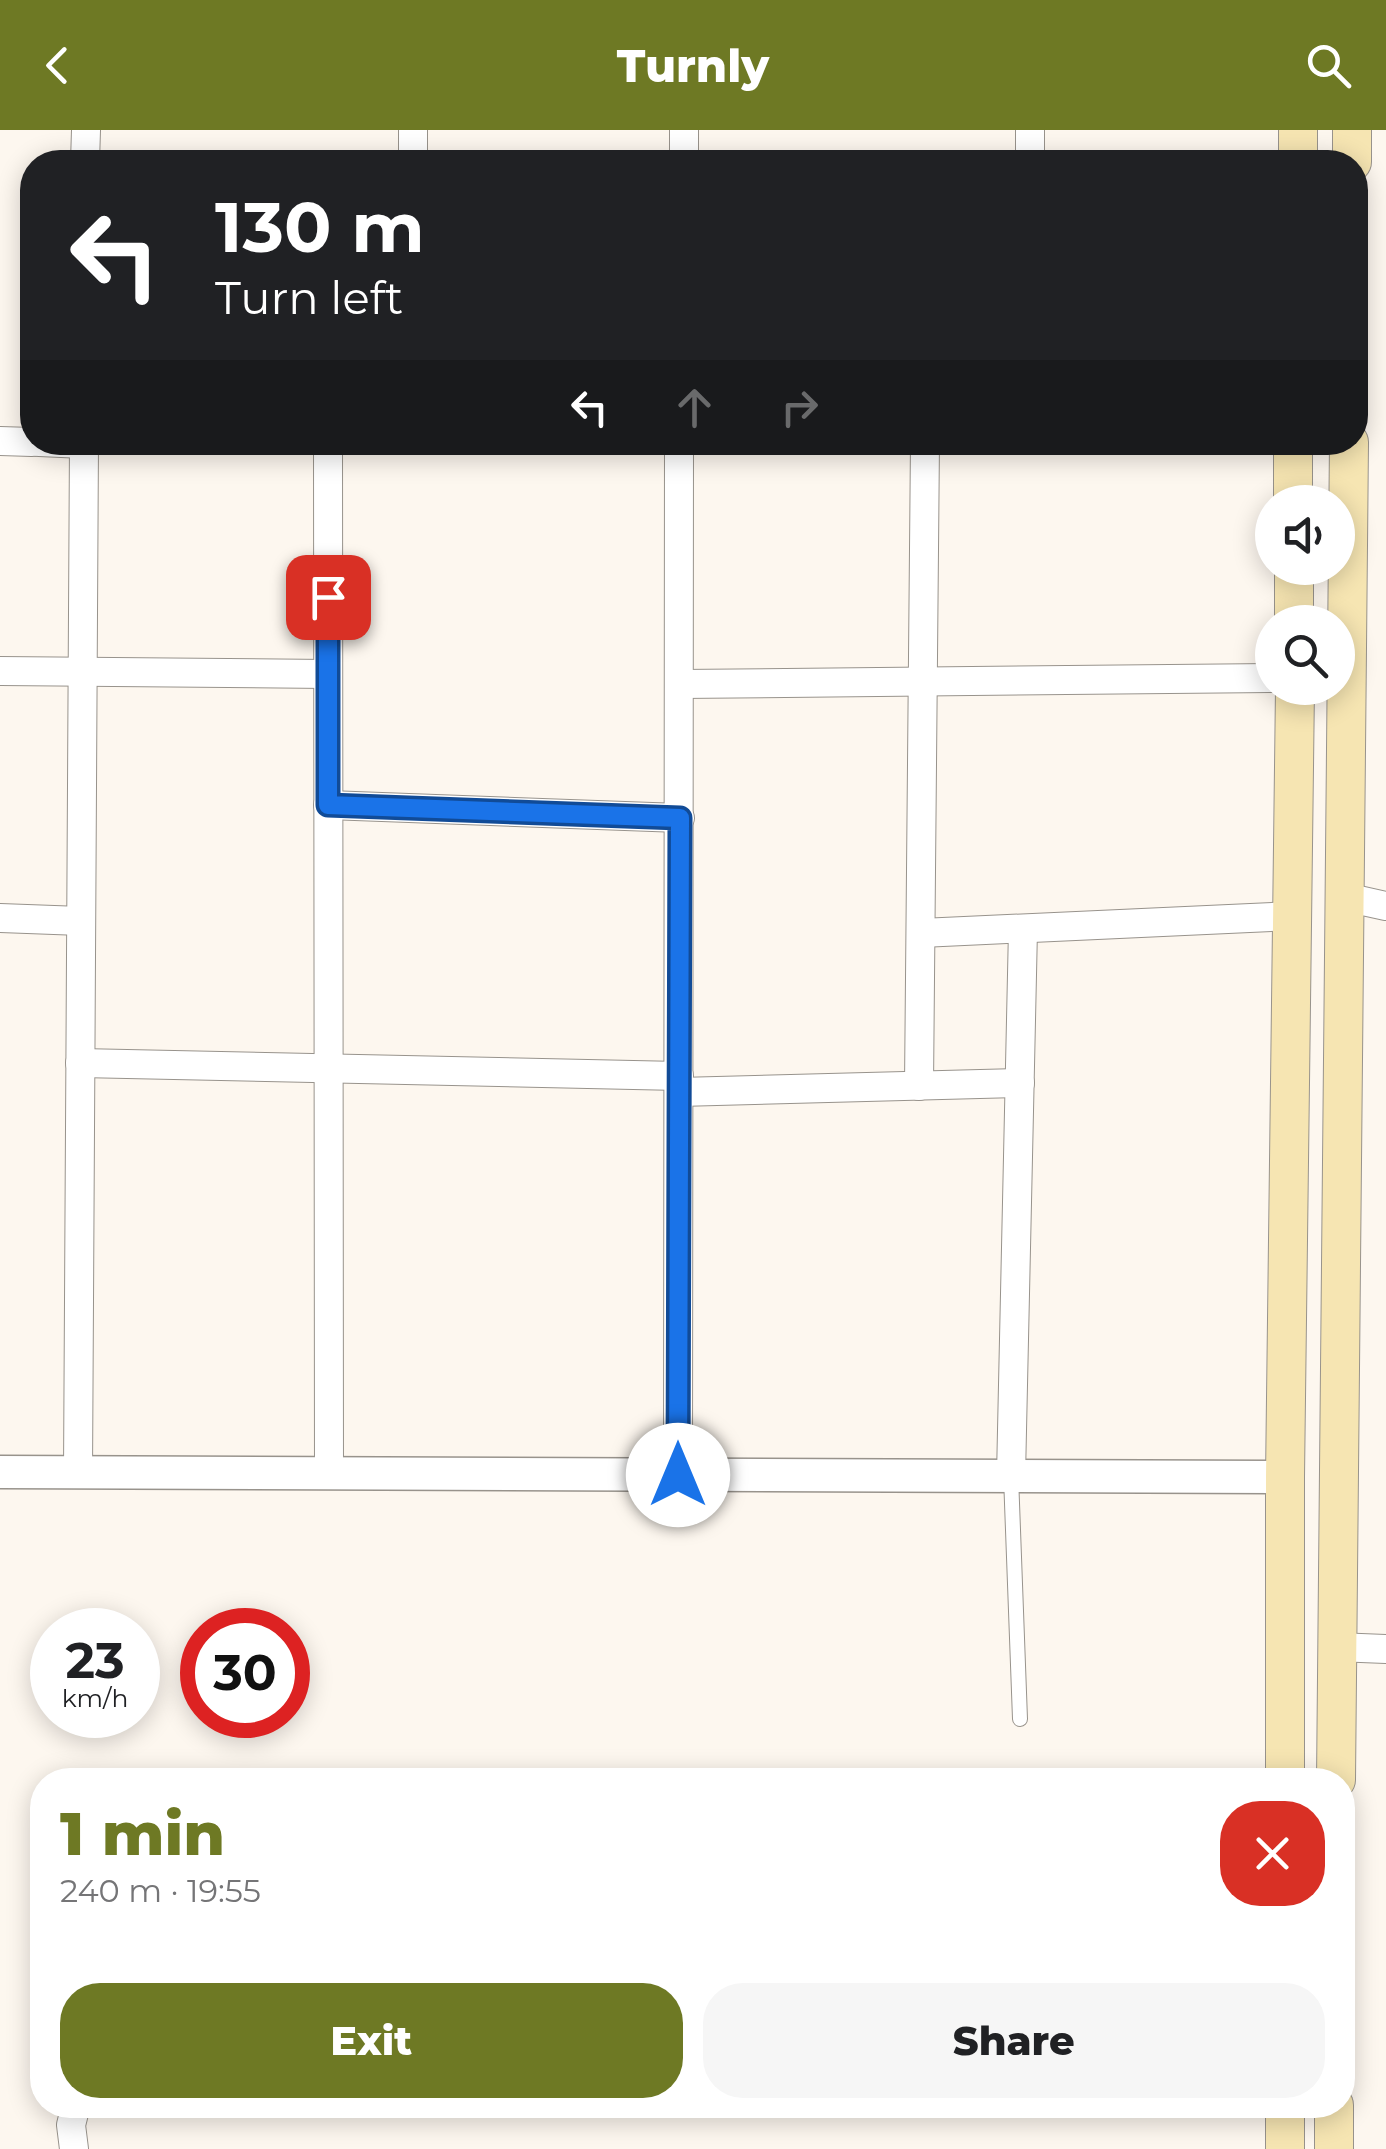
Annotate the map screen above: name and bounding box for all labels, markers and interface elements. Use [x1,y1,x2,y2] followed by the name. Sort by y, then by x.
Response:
[30,38,85,93] icon: back
[617,38,769,93] text: Turnly
[1301,38,1356,93] icon: search
[215,184,425,270] text: 130 m
[50,190,180,320] icon: left
[215,270,403,325] text: Turn left
[562,380,617,435] icon: left
[667,380,722,435] icon: ahead
[772,380,827,435] icon: right
[1255,485,1355,705] map controls
[1255,485,1355,585] button: sound
[286,555,371,640] pin
[301,570,356,625] icon: arrive
[1255,605,1355,705] button: search
[626,1423,730,1527] position arrow
[180,1608,310,1738] speed limit sign: 30
[65,1630,125,1691] text: 23
[62,1683,128,1713] text: km/h
[60,1797,225,1870] text: 1 min
[1220,1801,1325,1906] button: close
[60,1871,261,1910] text: 240 m · 19:55
[60,1983,683,2098] button: Exit
[703,1983,1325,2098] button: Share

